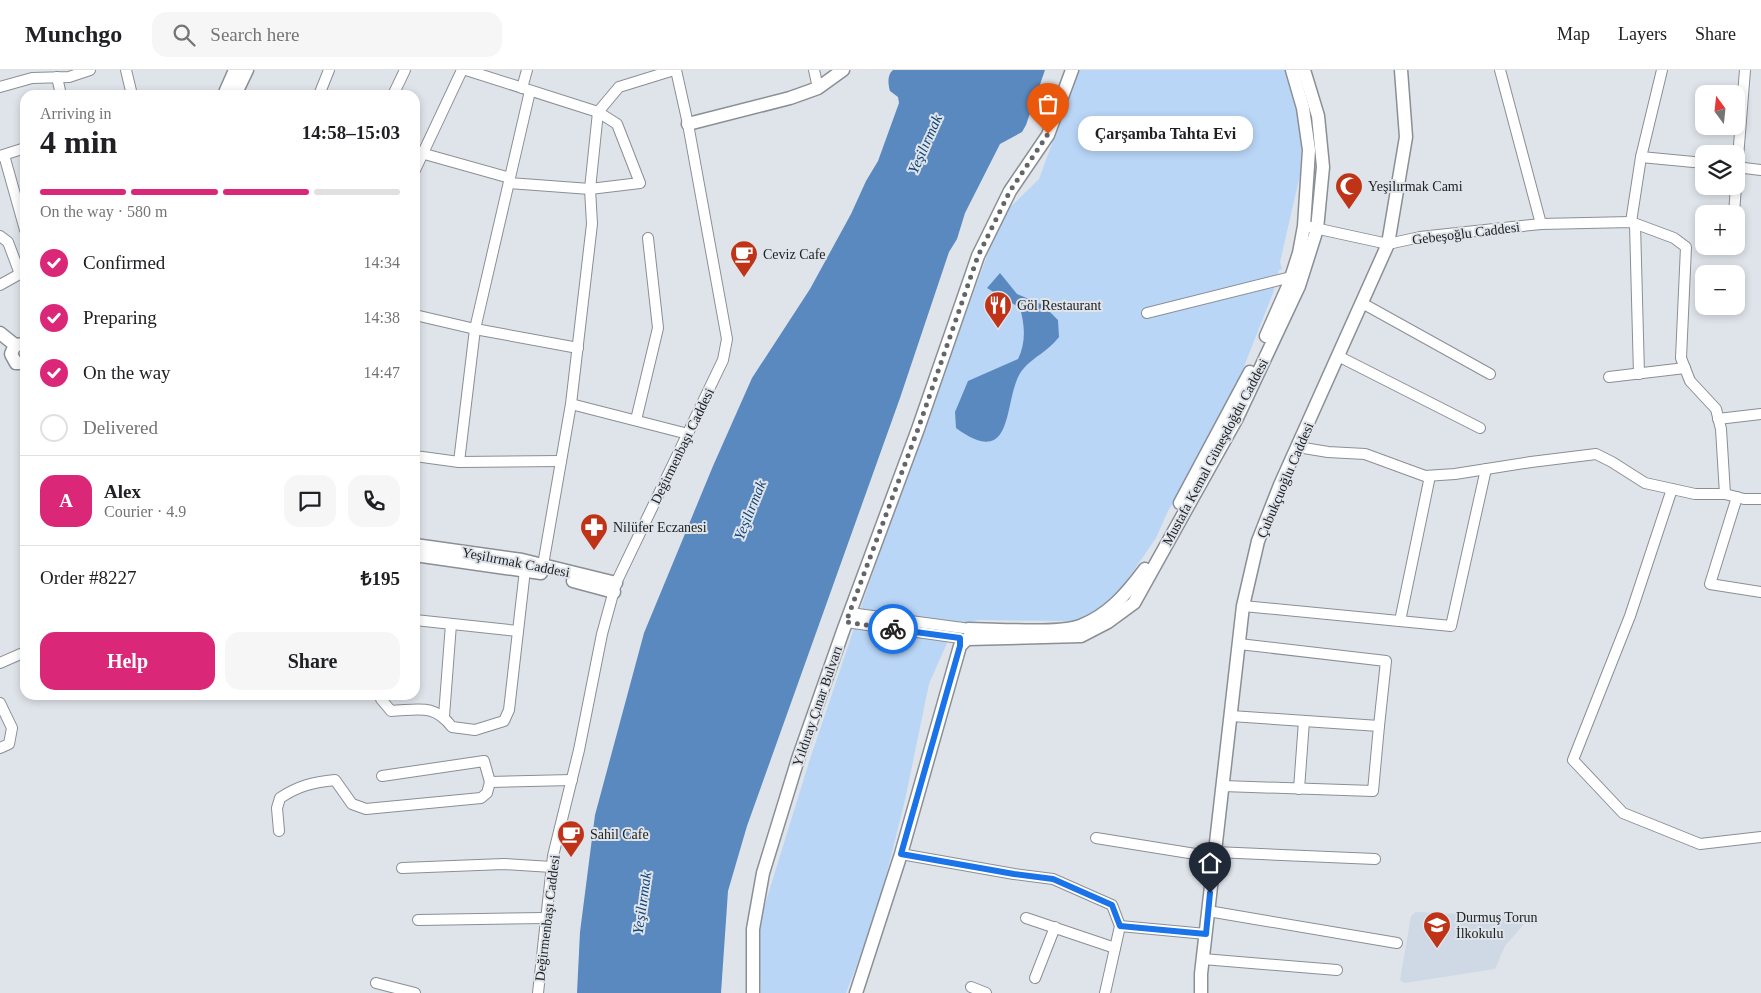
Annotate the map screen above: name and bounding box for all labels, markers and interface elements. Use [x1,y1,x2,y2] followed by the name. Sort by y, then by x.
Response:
[152,12,502,57] search box
[25,21,122,47] text: Munchgo
[170,21,198,49] icon: search
[210,24,300,45] text: Search here
[1557,24,1590,44] text: Map
[1618,24,1667,44] text: Layers
[1695,24,1736,44] text: Share
[1027,83,1069,134] pin
[1695,85,1745,135] north arrow
[1695,85,1745,315] map controls
[1034,90,1062,118] icon: bag
[40,105,112,122] text: Arriving in
[905,112,945,176] water label: Yeşilırmak
[1078,116,1253,152] callout: Çarşamba Tahta Evi
[302,122,400,143] text: 14:58–15:03
[40,124,117,160] text: 4 min
[1095,125,1236,142] text: Çarşamba Tahta Evi
[1695,145,1745,195] button: layers
[1334,171,1364,210] mosque icon: Yeşilırmak Cami
[1368,179,1463,194] place label: Yeşilırmak Cami
[40,203,168,220] text: On the way · 580 m
[1695,205,1745,255] button: +
[1411,219,1521,248] street label: Gebeşoğlu Caddesi
[729,239,759,278] cafe icon: Ceviz Cafe
[763,247,826,262] place label: Ceviz Cafe
[40,249,68,277] icon: check
[83,252,165,273] text: Confirmed
[364,254,400,271] text: 14:34
[1695,265,1745,315] button: −
[983,290,1013,329] restaurant icon: Göl Restaurant
[1017,298,1101,313] place label: Göl Restaurant
[40,304,68,332] icon: check
[83,307,157,328] text: Preparing
[364,309,400,326] text: 14:38
[1160,356,1271,548] street label: Mustafa Kemal Güneşdoğdu Caddesi
[40,359,68,387] icon: check
[83,362,171,383] text: On the way
[364,364,400,381] text: 14:47
[648,386,717,507] street label: Değirmenbaşı Caddesi
[83,417,158,438] text: Delivered
[1254,420,1317,540] street label: Çubukçuoğlu Caddesi
[284,475,336,527] button: chat
[348,475,400,527] button: phone
[731,478,769,542] water label: Yeşilırmak
[104,481,141,502] text: Alex
[59,490,73,511] text: A
[104,503,186,520] text: Courier · 4.9
[579,512,609,551] pharmacy icon: Nilüfer Eczanesi
[613,520,707,535] place label: Nilüfer Eczanesi
[461,545,571,580] street label: Yeşilırmak Caddesi
[40,567,137,588] text: Order #8227
[361,568,400,589] text: ₺195
[868,604,918,654] courier
[879,615,907,643] icon: bike
[40,632,215,690] button: Help
[225,632,400,690] button: Share
[790,644,845,769] street label: Yıldıray Çınar Bulvarı
[556,819,586,858] cafe icon: Sahil Cafe
[590,827,649,842] place label: Sahil Cafe
[1189,842,1231,893] pin
[1196,849,1224,877] icon: home
[532,854,563,982] street label: Değirmenbaşı Caddesi
[630,870,654,935] water label: Yeşilırmak
[1422,910,1452,949] school or university icon: Durmuş Torun İlkokulu
[1456,910,1538,941] place label: Durmuş Torun İlkokulu

